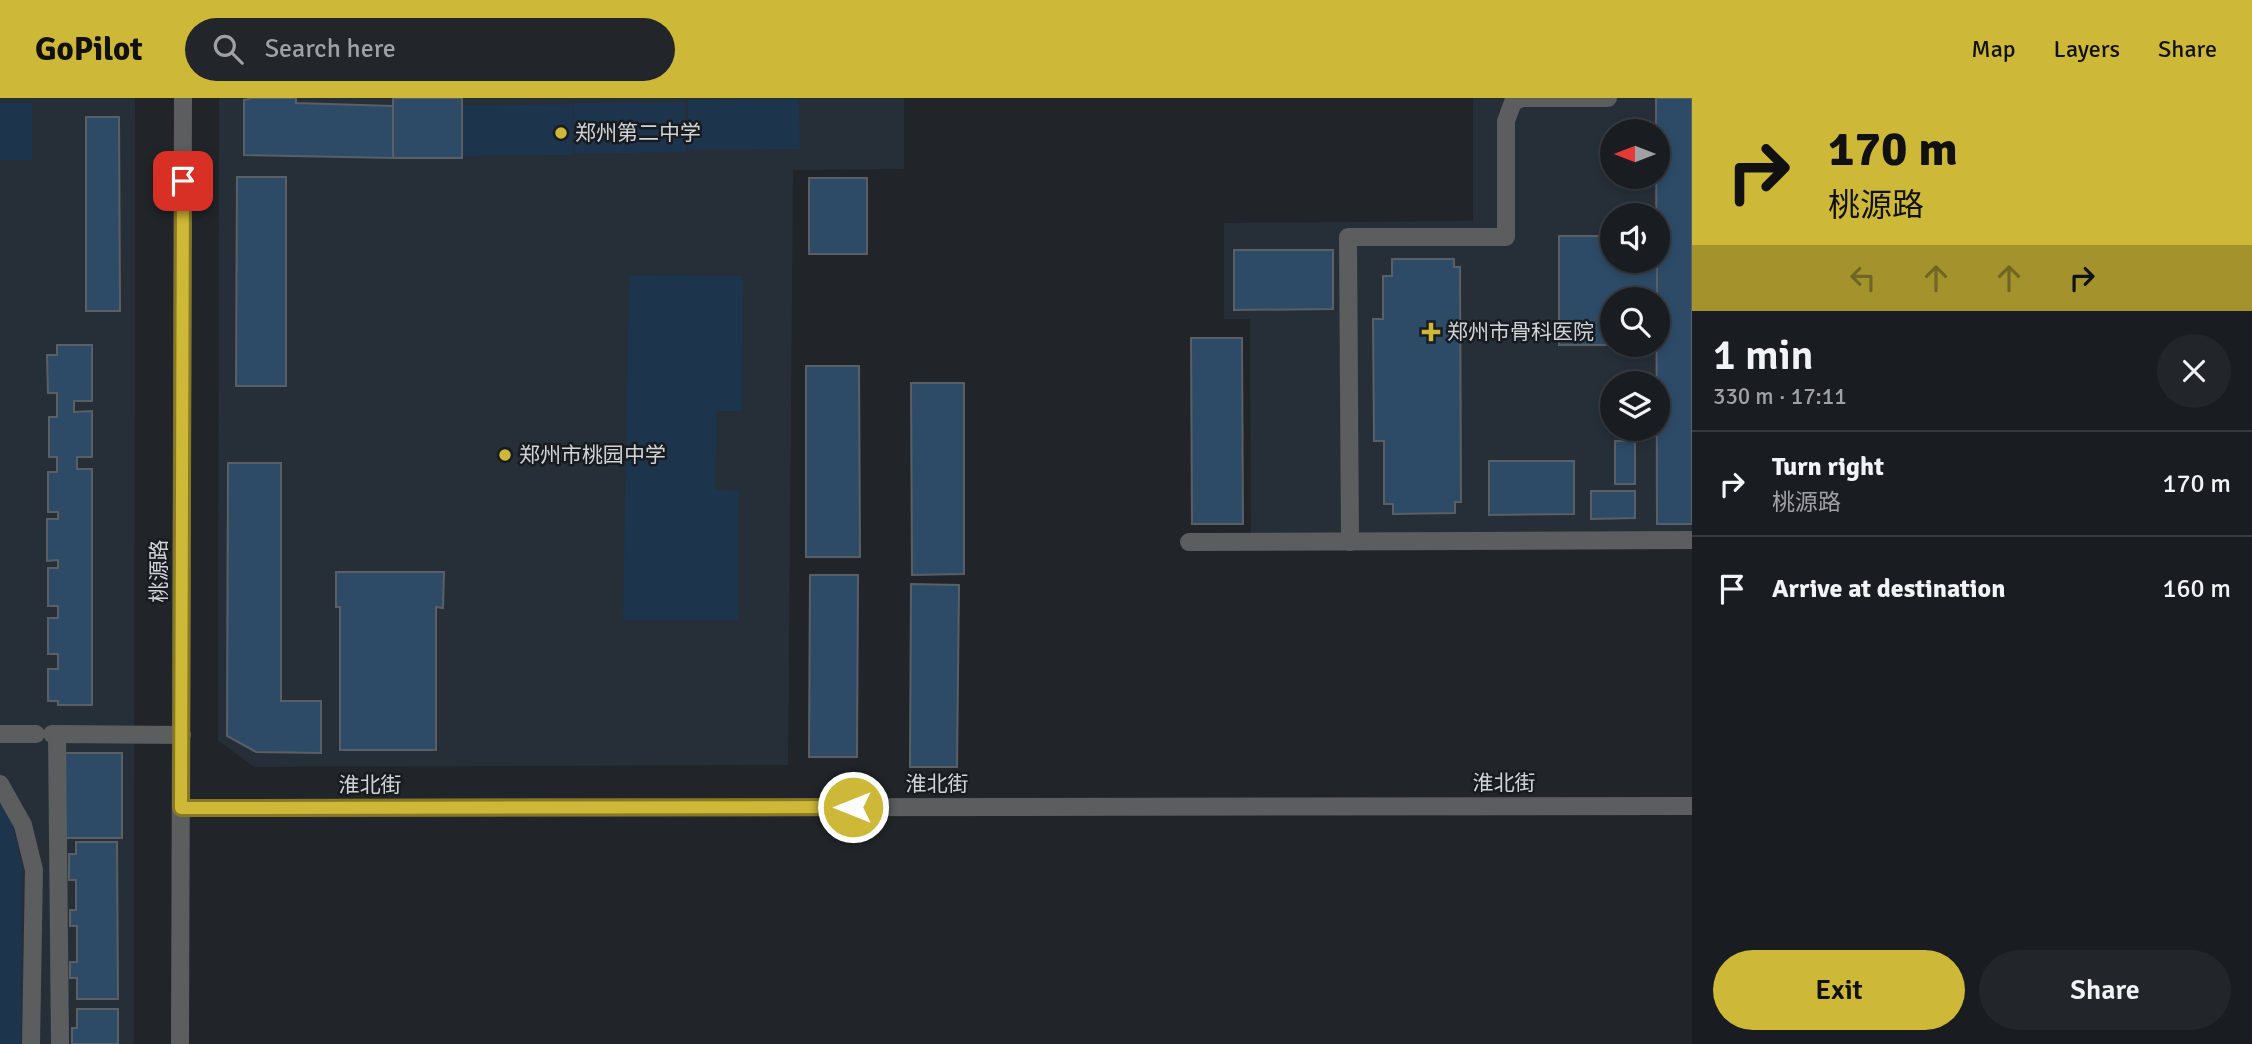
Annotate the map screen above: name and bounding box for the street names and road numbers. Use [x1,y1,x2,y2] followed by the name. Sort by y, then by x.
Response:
[146,540,172,603] street label: 桃源路
[1473,770,1536,796] street label: 淮北街
[906,771,969,797] street label: 淮北街
[339,772,402,798] street label: 淮北街

